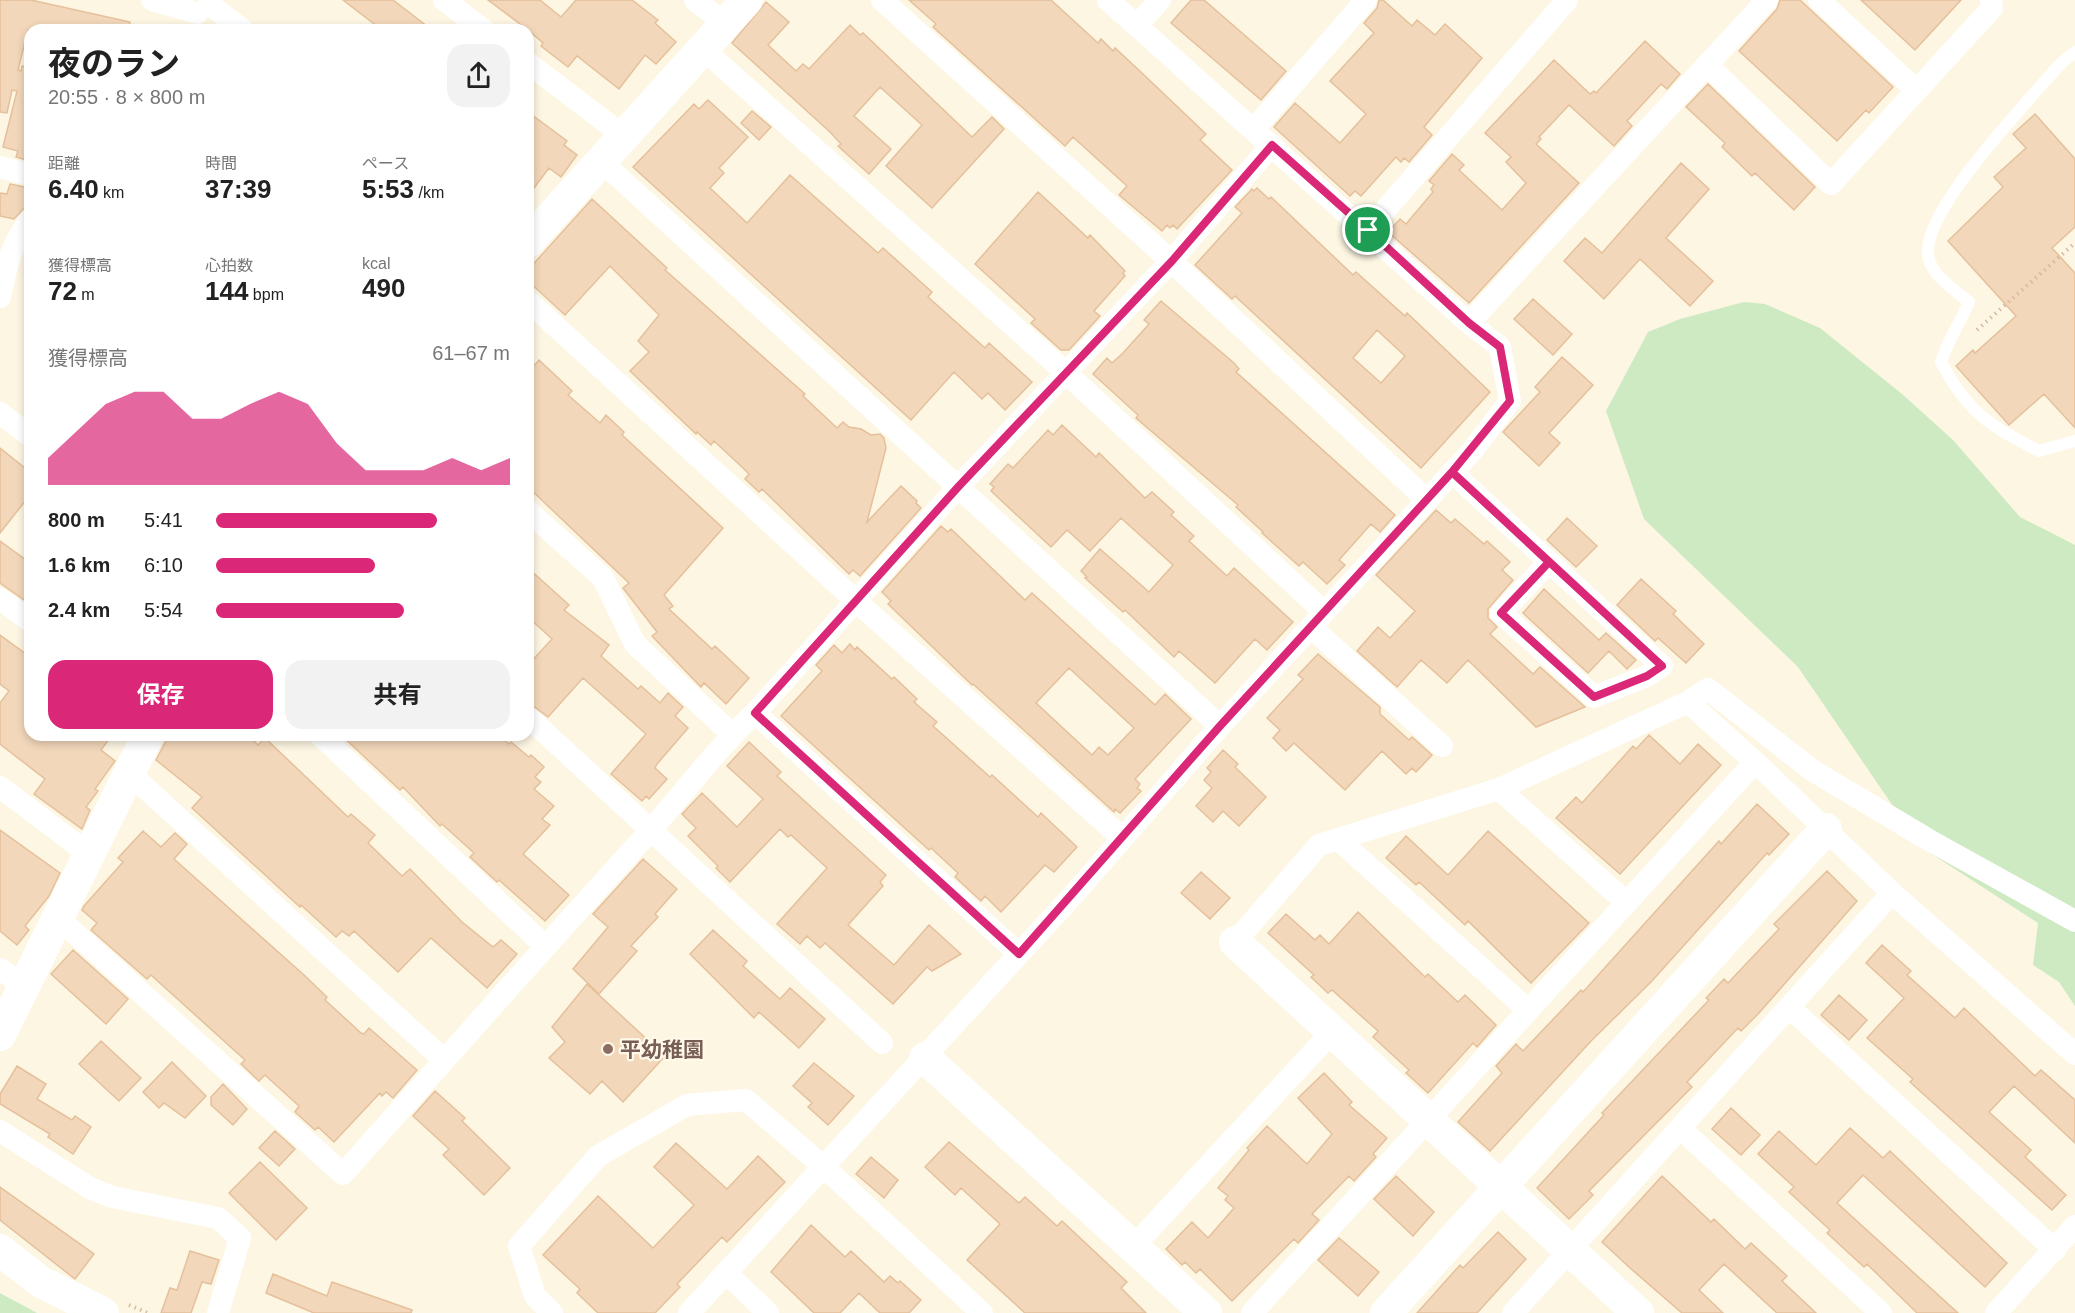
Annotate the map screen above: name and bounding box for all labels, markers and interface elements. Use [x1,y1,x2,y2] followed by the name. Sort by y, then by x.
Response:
[447,44,510,107] button: share
[48,45,180,82] text: 夜のラン
[48,86,205,108] text: 20:55 · 8 × 800 m
[48,155,80,172] text: 距離
[205,155,237,172] text: 時間
[362,155,409,172] text: ペース
[48,174,99,204] text: 6.40
[205,174,272,204] text: 37:39
[362,174,414,204] text: 5:53
[99,184,124,201] text: km
[414,184,444,201] text: /km
[1342,204,1393,255] pin
[1351,213,1384,246] icon: arrive
[362,255,390,272] text: kcal
[48,257,112,274] text: 獲得標高
[205,257,253,274] text: 心拍数
[362,273,405,303] text: 490
[48,276,77,306] text: 72
[205,276,248,306] text: 144
[77,286,95,303] text: m
[248,286,284,303] text: bpm
[432,342,510,364] text: 61–67 m
[48,347,128,369] text: 獲得標高
[48,509,105,531] text: 800 m
[144,509,183,531] text: 5:41
[48,554,110,576] text: 1.6 km
[144,554,183,576] text: 6:10
[48,599,110,621] text: 2.4 km
[144,599,183,621] text: 5:54
[48,660,273,729] button: 保存
[285,660,510,729] button: 共有
[620,1038,704,1061] place label: 平幼稚園
[601,1042,615,1056] marker: 平幼稚園

